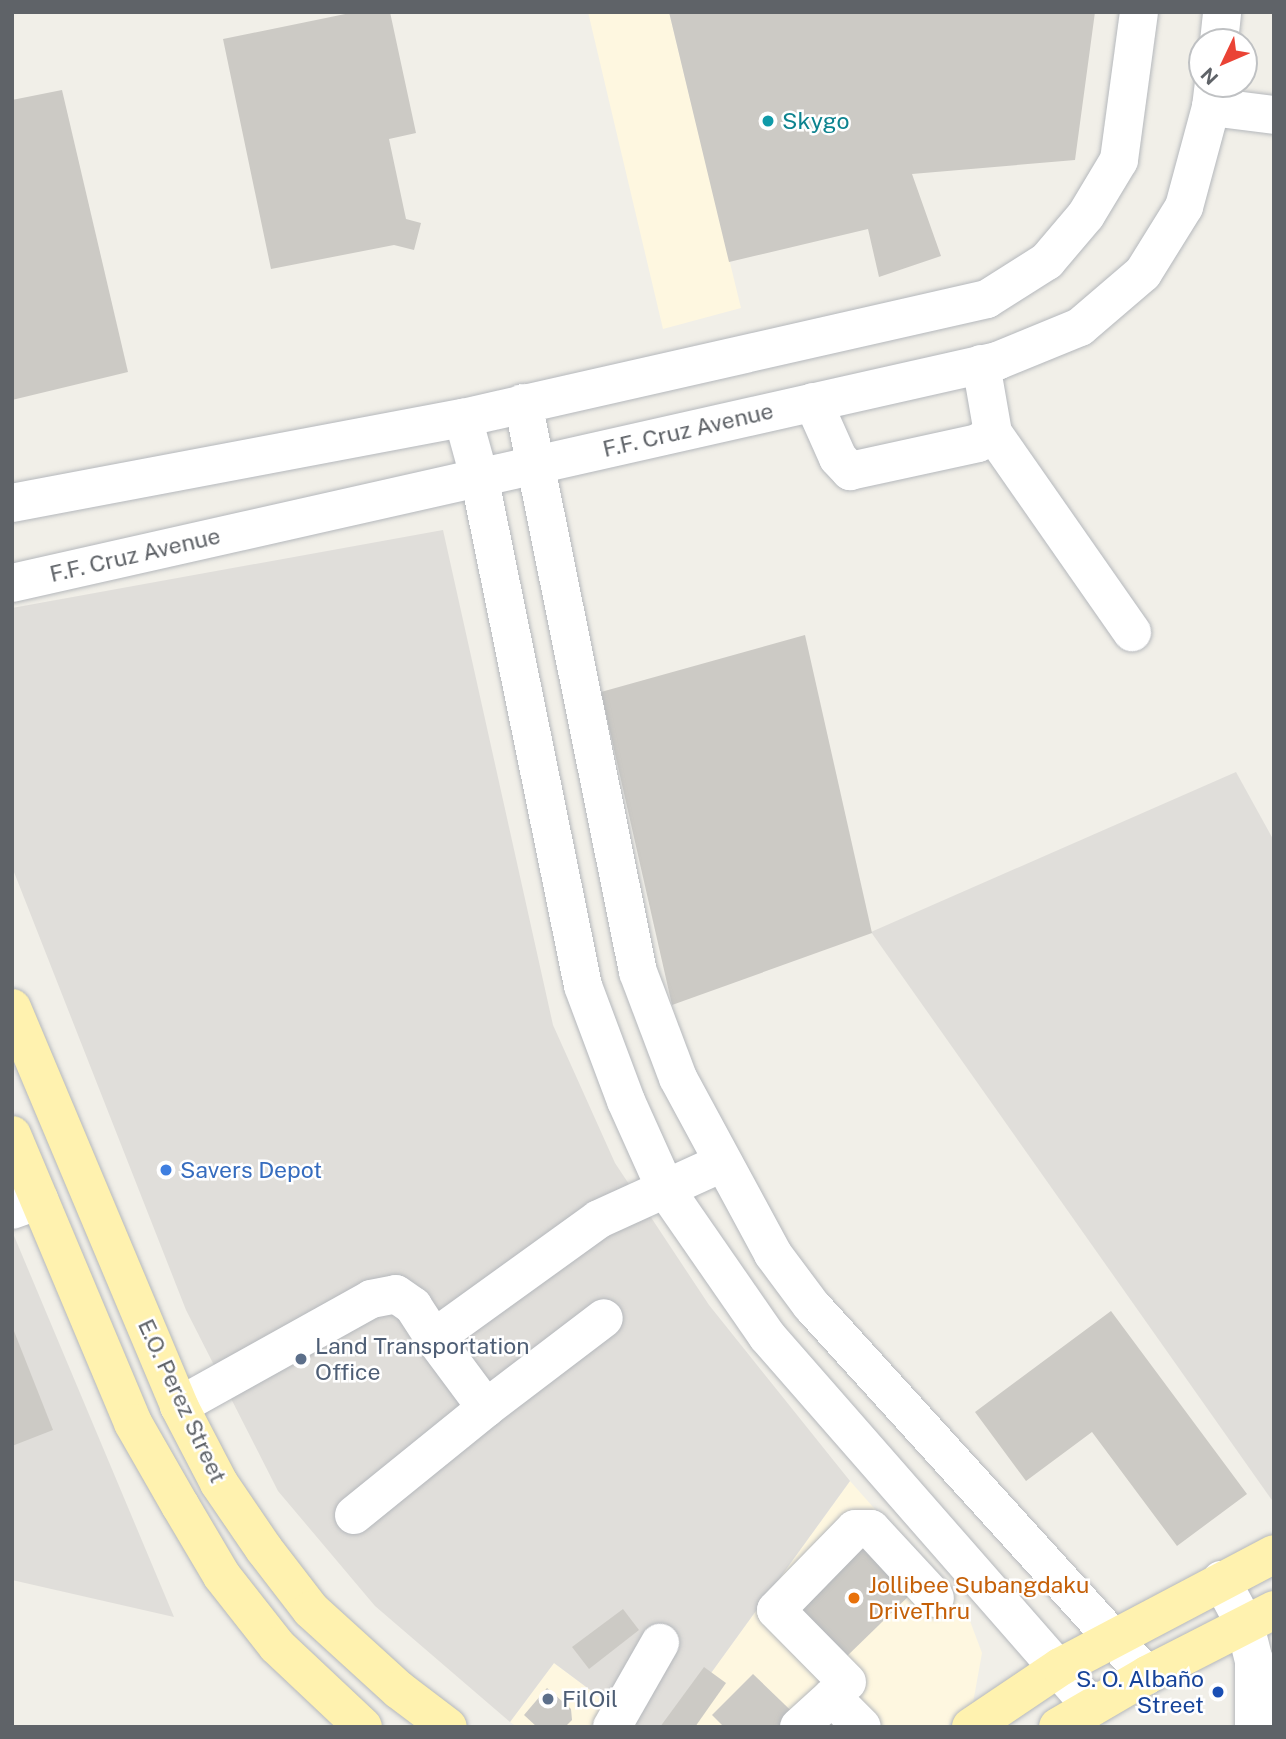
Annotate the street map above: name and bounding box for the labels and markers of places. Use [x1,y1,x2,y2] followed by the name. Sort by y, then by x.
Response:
[782,107,849,135] place label: Skygo
[760,113,776,129] marker: Skygo
[180,1156,322,1184] place label: Savers Depot
[158,1162,174,1178] marker: Savers Depot
[315,1332,530,1386] place label: Land Transportation Office
[293,1351,309,1367] marker: Land Transportation Office
[868,1571,1089,1625] place label: Jollibee Subangdaku DriveThru
[846,1590,862,1606] marker: Jollibee Subangdaku DriveThru
[1076,1665,1204,1719] place label: S. O. Albaño Street
[1210,1684,1226,1700] marker: S. O. Albaño Street
[562,1685,618,1713] place label: FilOil
[540,1691,556,1707] marker: FilOil

